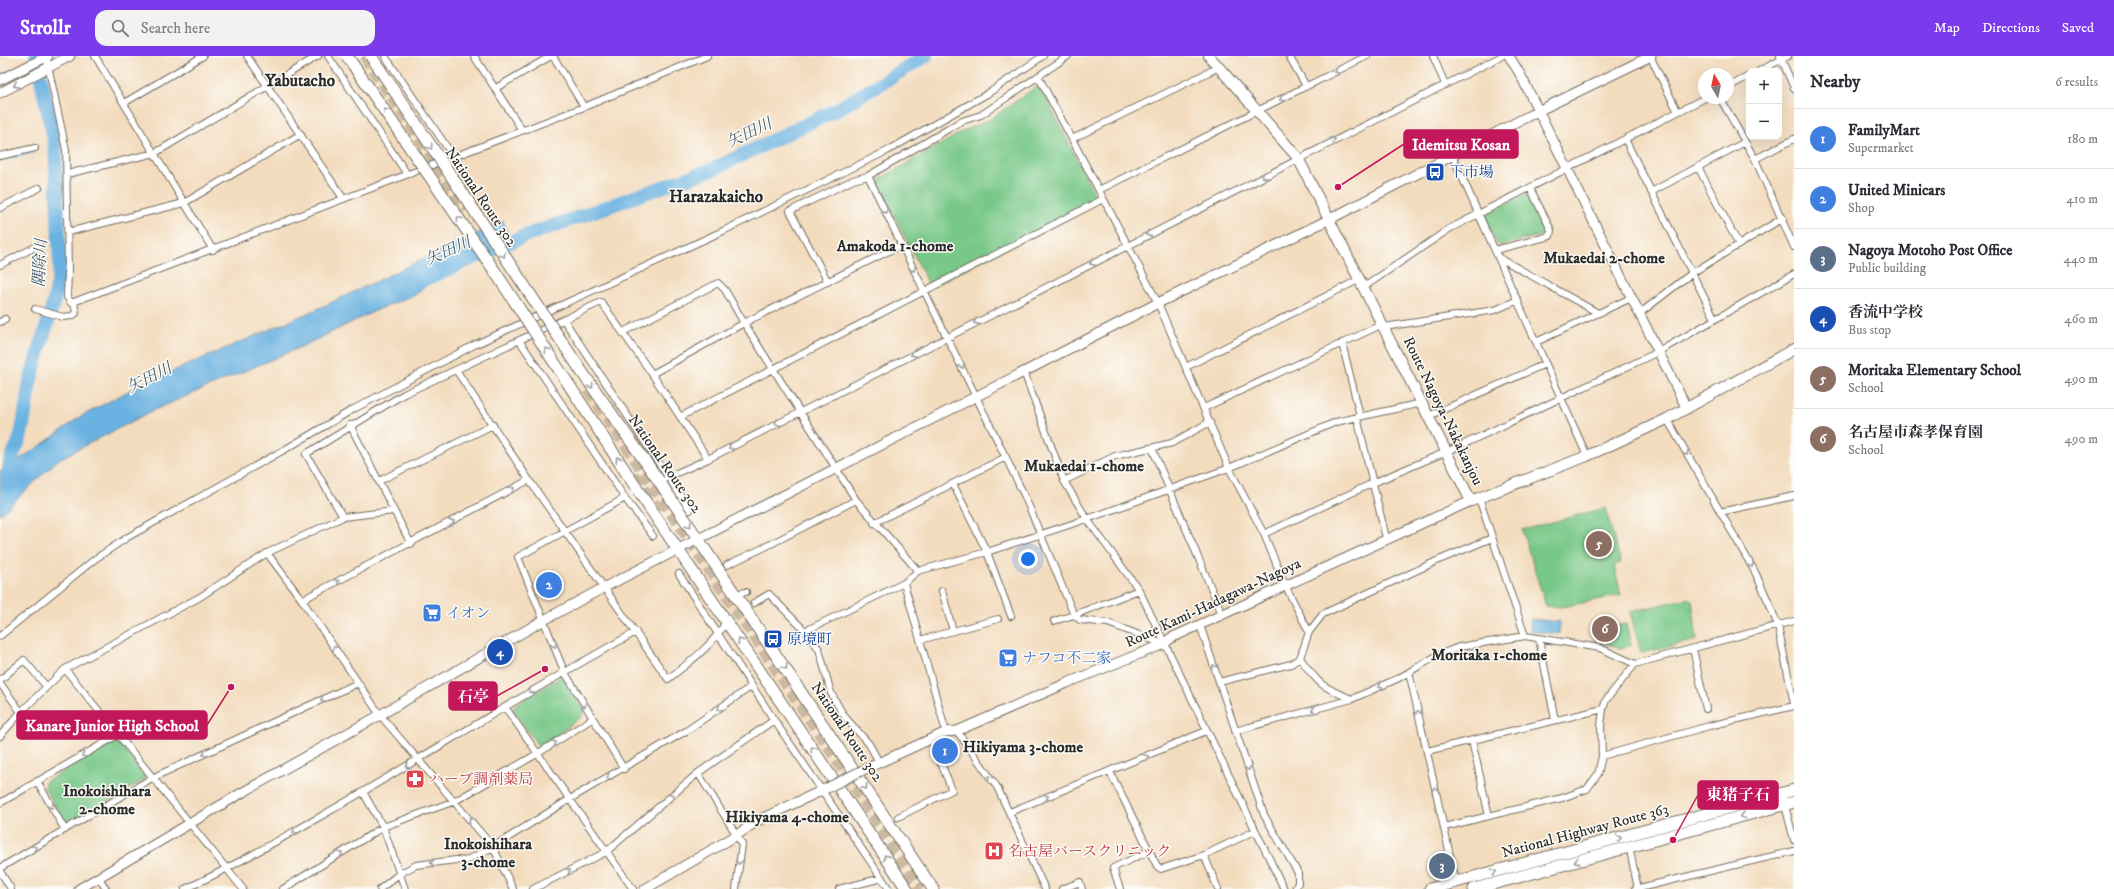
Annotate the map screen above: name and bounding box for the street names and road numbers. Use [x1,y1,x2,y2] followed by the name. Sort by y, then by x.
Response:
[441,144,522,251] street label: National Route 302
[1399,334,1487,488] street label: Route Nagoya-Nakakanjou
[624,411,706,517] street label: National Route 302
[1122,554,1304,652] street label: Route Kami-Hadagawa-Nagoya
[807,679,888,786] street label: National Route 302
[1500,800,1670,862] street label: National Highway Route 363

